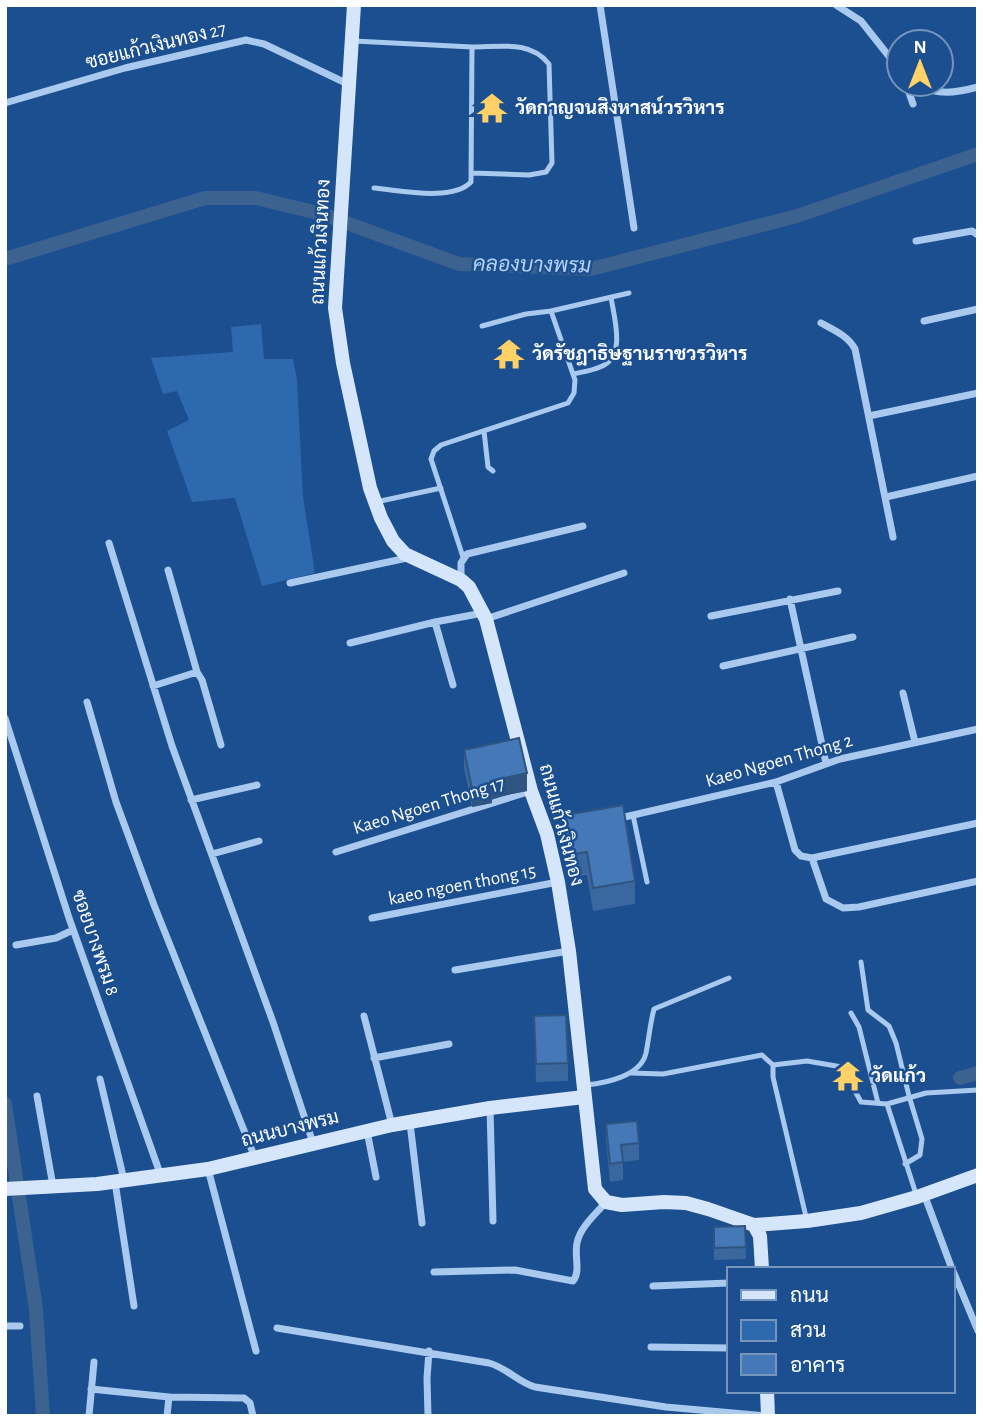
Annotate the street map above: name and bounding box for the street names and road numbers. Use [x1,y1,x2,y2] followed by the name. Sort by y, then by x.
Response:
[83,16,228,73] street label: ซอยแก้วเงินทอง 27
[305,179,334,305] street label: ถนนแก้วเงินทอง
[703,731,855,791] street label: Kaeo Ngoen Thong 2
[536,761,589,888] street label: ถนนแก้วเงินทอง
[351,774,507,838] street label: Kaeo Ngoen Thong 17
[387,861,538,909] street label: kaeo ngoen thong 15
[68,888,122,998] street label: ซอยบางพรม 8
[239,1108,341,1150] street label: ถนนบางพรม

